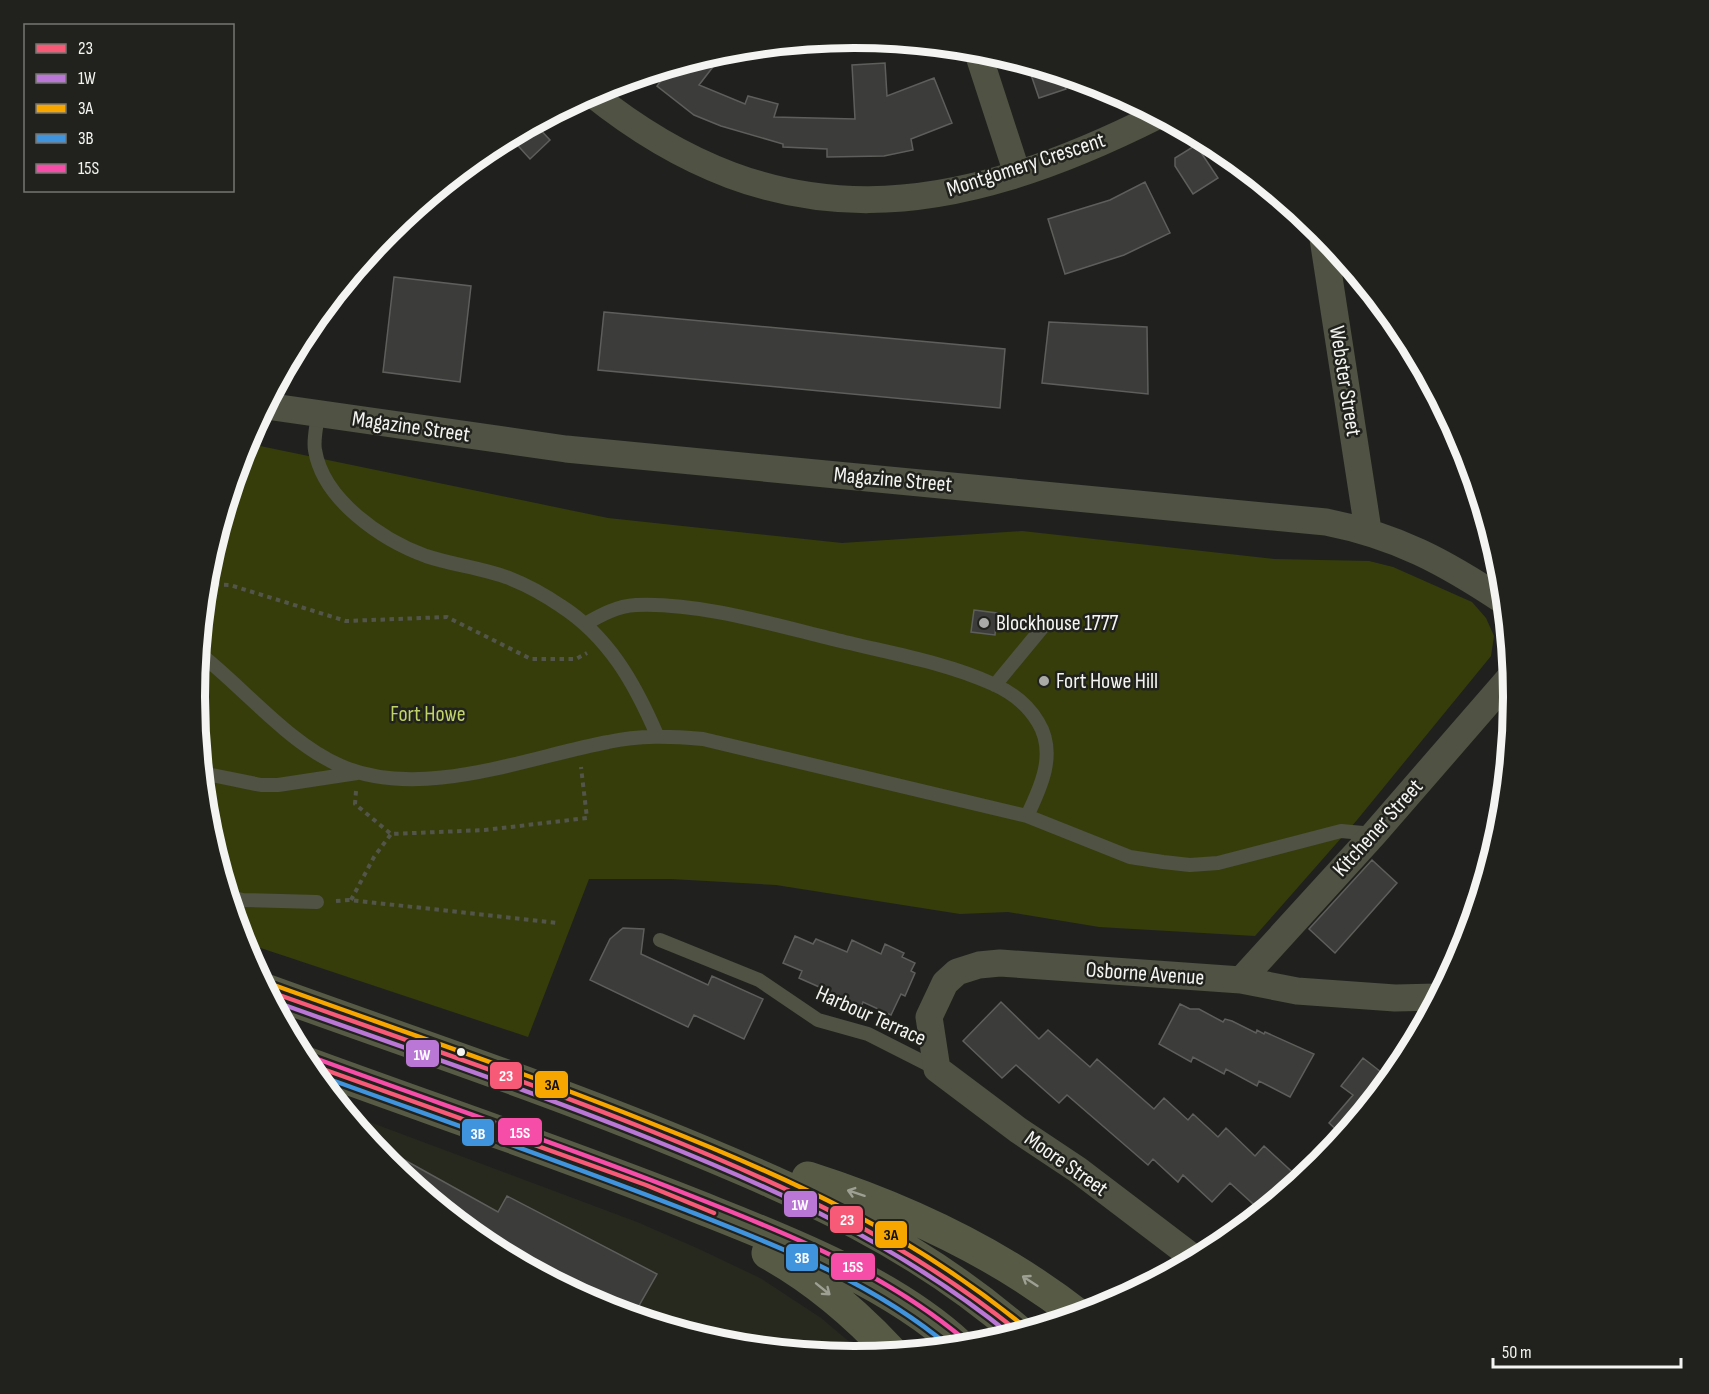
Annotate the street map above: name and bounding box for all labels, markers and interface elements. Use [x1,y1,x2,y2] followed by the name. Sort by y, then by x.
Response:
[24,24,234,192] legend
[78,38,93,59] text: 23
[78,68,96,89] text: 1W
[78,98,94,119] text: 3A
[943,127,1109,203] street label: Montgomery Crescent
[78,128,94,149] text: 3B
[78,158,100,179] text: 15S
[1323,324,1367,438] street label: Webster Street
[350,405,472,449] street label: Magazine Street
[833,461,954,499] street label: Magazine Street
[996,610,1119,637] place label: Blockhouse 1777
[977,616,991,630] marker: Blockhouse 1777
[1056,668,1158,695] place label: Fort Howe Hill
[1037,674,1051,688] marker: Fort Howe Hill
[390,701,466,728] park label: Fort Howe
[1327,773,1429,882] street label: Kitchener Street
[1085,956,1205,992] street label: Osborne Avenue
[812,980,930,1052] street label: Harbour Terrace
[405,1039,440,1068] line badge: 1W
[413,1046,431,1065] text: 1W
[455,1046,467,1058] unlabelled marker
[489,1061,523,1090] line badge: 23
[499,1067,513,1086] text: 23
[534,1070,569,1099] line badge: 3A
[545,1076,560,1095] text: 3A
[497,1117,543,1146] line badge: 15S
[461,1118,495,1147] line badge: 3B
[510,1124,530,1143] text: 15S
[471,1125,486,1144] text: 3B
[1019,1125,1113,1203] street label: Moore Street
[847,1187,866,1198] one-way arrow
[783,1190,818,1218] line badge: 1W
[791,1196,809,1215] text: 1W
[829,1205,864,1234] line badge: 23
[840,1211,854,1230] text: 23
[874,1220,908,1249] line badge: 3A
[884,1226,899,1245] text: 3A
[785,1243,819,1272] line badge: 3B
[795,1249,810,1268] text: 3B
[830,1252,876,1281] line badge: 15S
[843,1258,863,1277] text: 15S
[1022,1275,1039,1287] one-way arrow
[815,1282,830,1296] one-way arrow
[1493,1331,1680,1369] scale bar
[1502,1342,1532,1363] text: 50 m

